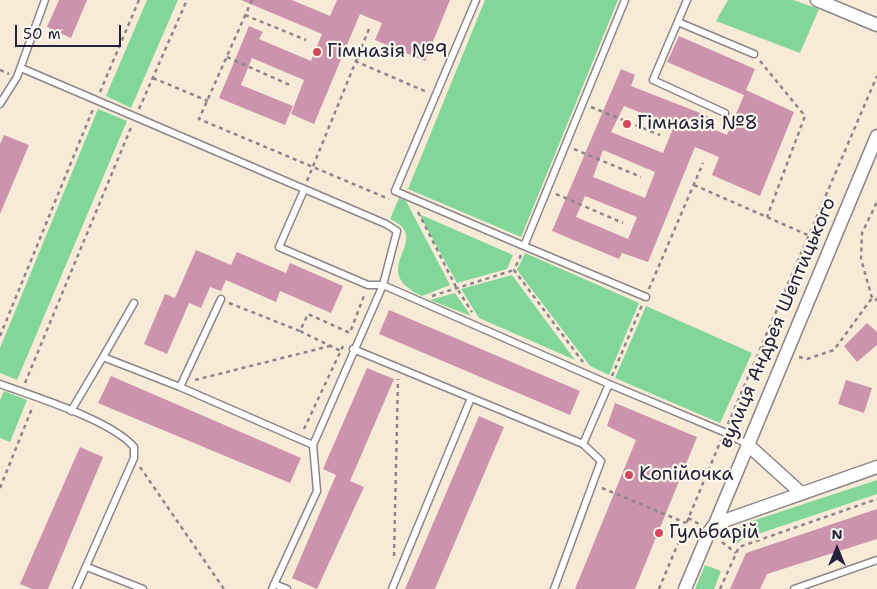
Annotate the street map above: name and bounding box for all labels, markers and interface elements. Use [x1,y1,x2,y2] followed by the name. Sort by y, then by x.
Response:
[18,15,124,47] scale bar
[23,24,61,44] text: 50 m
[327,41,448,63] place label: Гімназія №9
[311,46,323,58] marker: Гімназія №9
[637,113,758,135] place label: Гімназія №8
[621,118,633,130] marker: Гімназія №8
[715,194,841,452] street label: вулиця Андрея Шептицького
[639,464,733,486] place label: Копійочка
[623,469,635,481] marker: Копійочка
[669,522,759,544] place label: Гульбарій
[812,524,862,574] north arrow
[831,525,843,543] text: N
[653,527,665,539] marker: Гульбарій

